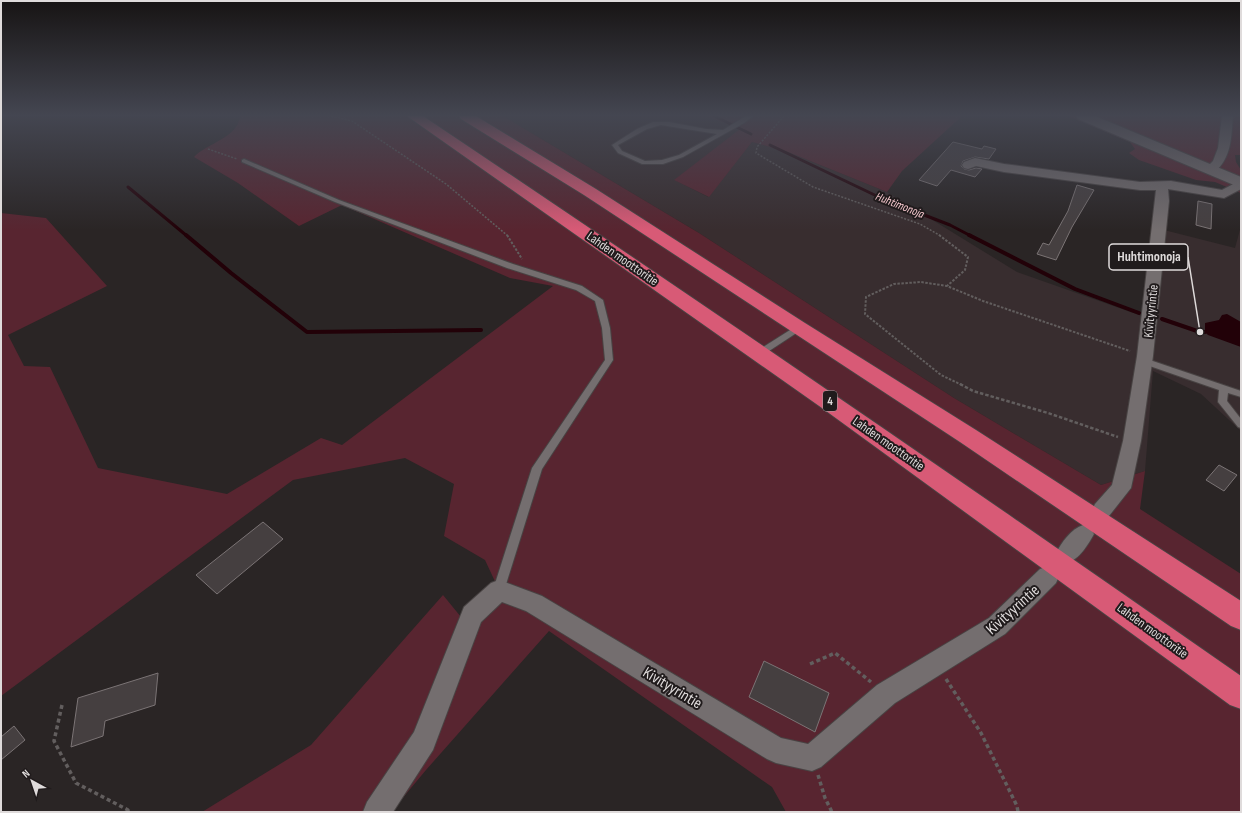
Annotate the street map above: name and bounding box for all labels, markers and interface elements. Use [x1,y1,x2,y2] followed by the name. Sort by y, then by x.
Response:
[873,189,926,222] water label: Huhtimonoja
[584,228,661,289] street label: Lahden moottoritie
[1109,244,1188,270] callout: Huhtimonoja
[1117,248,1181,265] text: Huhtimonoja
[1140,284,1162,338] street label: Kivityyrintie
[823,391,837,411] road number: 4
[850,413,927,474] street label: Lahden moottoritie
[982,581,1044,639] street label: Kivityyrintie
[1114,600,1191,662] street label: Lahden moottoritie
[639,663,705,713] street label: Kivityyrintie
[12,761,52,801] north arrow
[19,767,32,781] text: N

